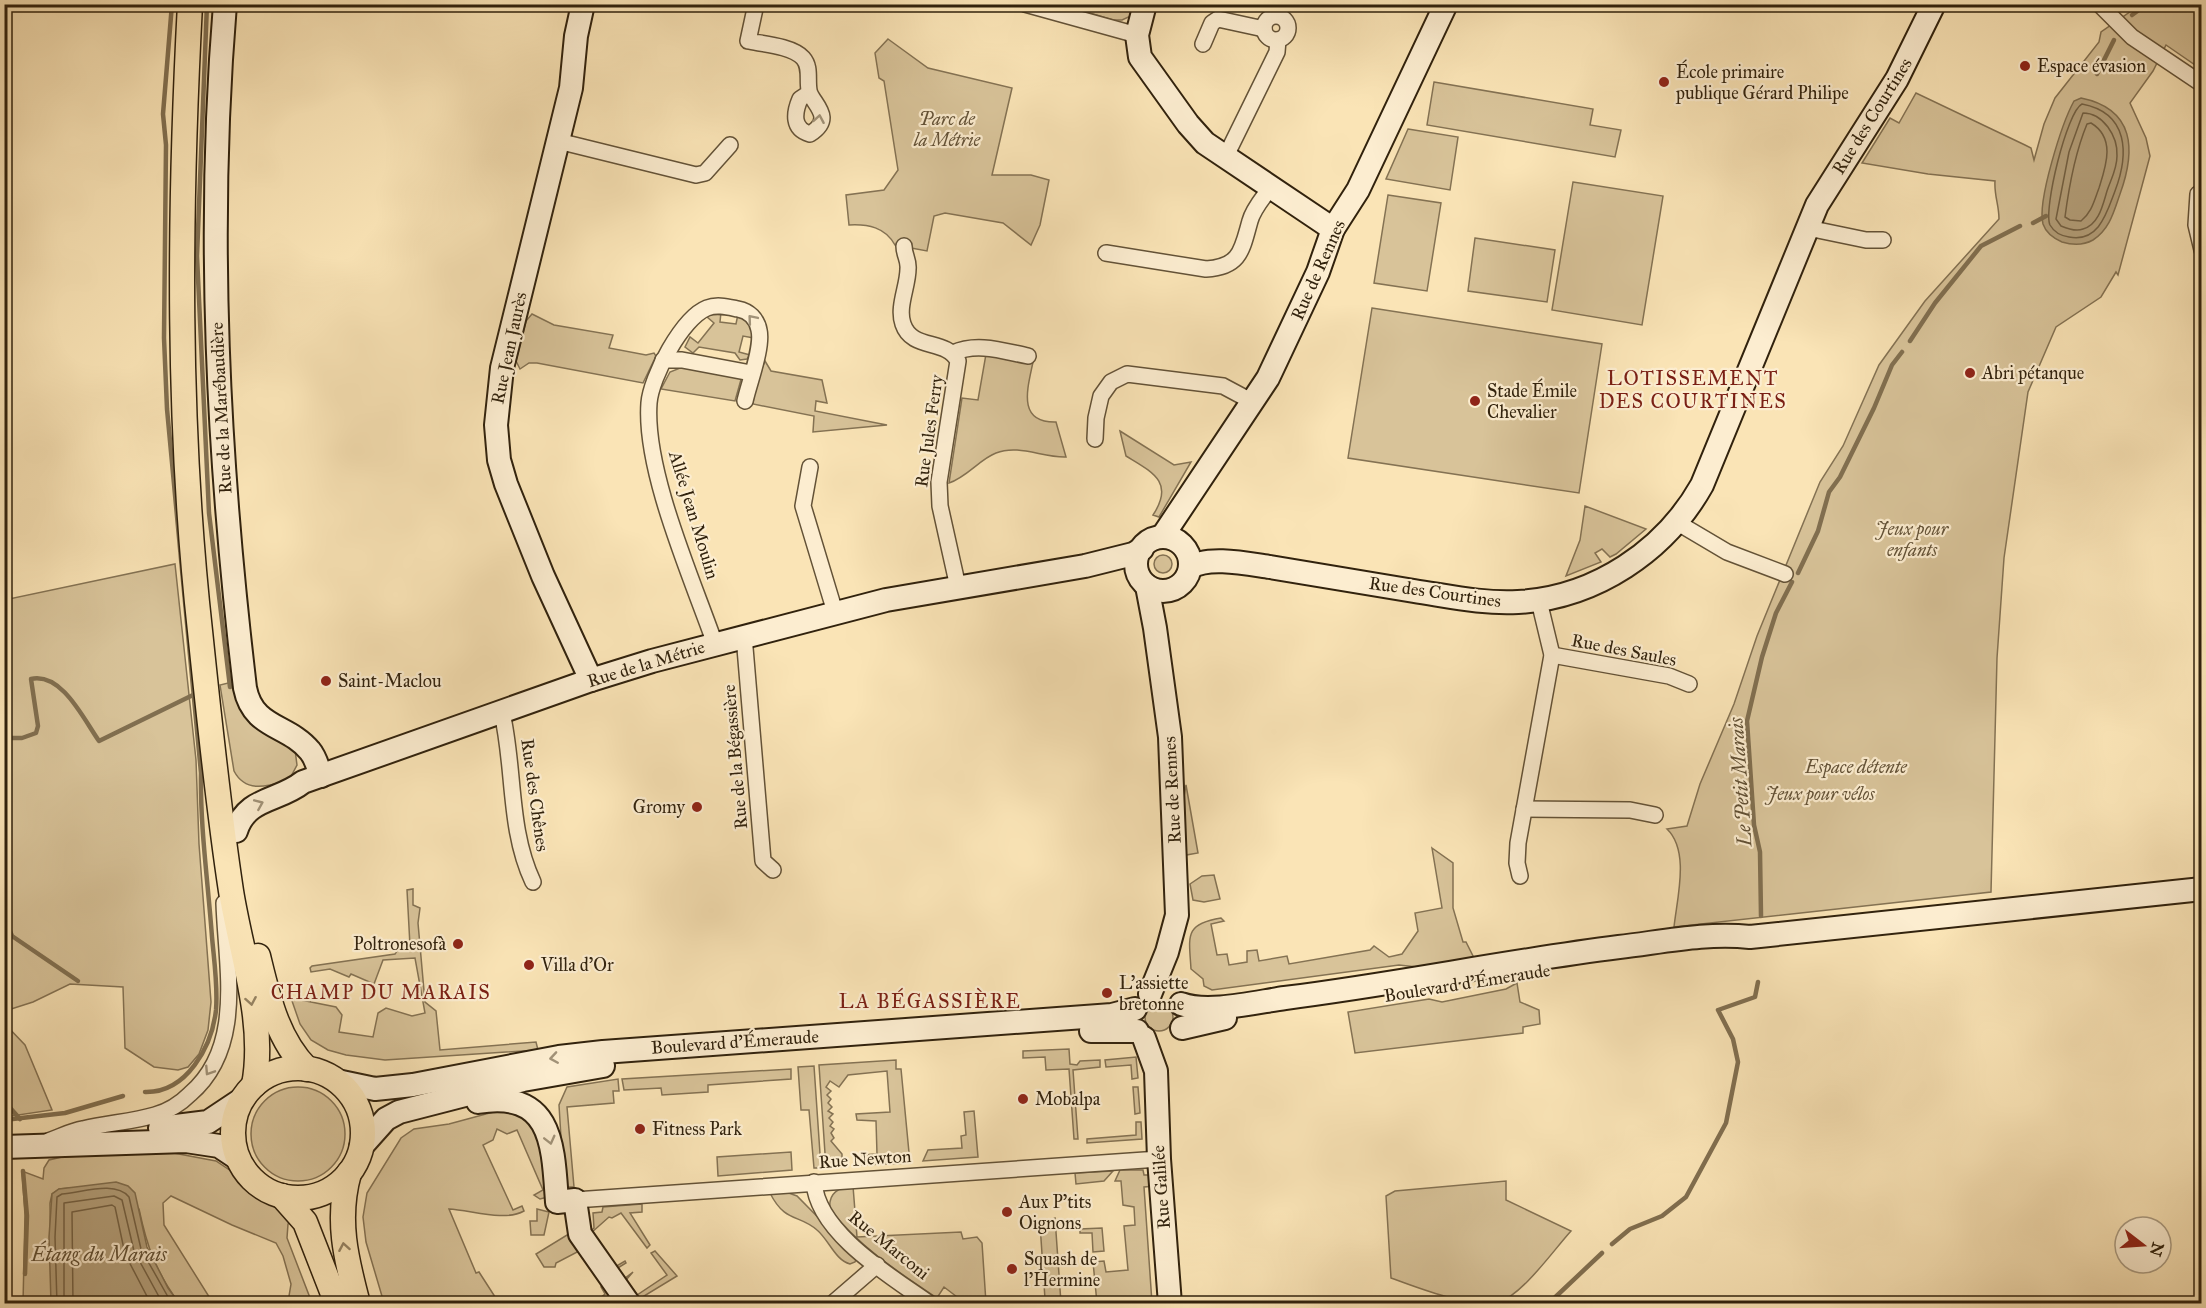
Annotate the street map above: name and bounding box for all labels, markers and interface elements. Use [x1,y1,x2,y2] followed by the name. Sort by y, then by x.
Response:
[1827,54,1917,178] street label: Rue des Courtines
[2037,55,2146,77] place label: Espace évasion
[1675,59,1849,105] place label: École primaire publique Gérard Philipe
[2018,59,2032,73] marker: Espace évasion
[1657,75,1671,89] marker: École primaire publique Gérard Philipe
[913,108,981,151] park label: Parc de la Métrie
[812,114,824,124] one-way arrow
[1286,216,1350,324] street label: Rue de Rennes
[486,290,533,406] street label: Rue Jean Jaurès
[749,315,760,326] one-way arrow
[206,322,236,494] street label: Rue de la Marébaudière
[1981,362,2084,385] place label: Abri pétanque
[1599,366,1787,413] district label: LOTISSEMENT DES COURTINES
[1963,366,1977,380] marker: Abri pétanque
[910,373,949,489] street label: Rue Jules Ferry
[1487,378,1577,423] place label: Stade Émile Chevalier
[1468,394,1482,408] marker: Stade Émile Chevalier
[663,447,724,582] street label: Allée Jean Moulin
[1875,518,1950,561] park label: Jeux pour enfants
[1367,572,1503,612] street label: Rue des Courtines
[1569,629,1679,671] street label: Rue des Saules
[585,636,707,692] street label: Rue de la Métrie
[338,670,442,692] place label: Saint-Maclou
[319,674,333,688] marker: Saint-Maclou
[718,684,753,830] street label: Rue de la Bégassière
[1723,715,1757,848] water label: Le Petit Marais
[1158,736,1186,844] street label: Rue de Rennes
[516,737,554,853] street label: Rue des Chênes
[1804,756,1908,779] park label: Espace détente
[1764,783,1875,806] park label: Jeux pour vélos
[633,796,686,818] place label: Gromy
[252,799,263,811] one-way arrow
[690,800,704,814] marker: Gromy
[353,933,446,955] place label: Poltronesofà
[451,937,465,951] marker: Poltronesofà
[540,954,614,976] place label: Villa d'Or
[1382,957,1552,1007] street label: Boulevard d'Émeraude
[522,958,536,972] marker: Villa d'Or
[1119,972,1188,1015] place label: L'assiette bretonne
[271,980,491,1004] district label: CHAMP DU MARAIS
[1100,986,1114,1000] marker: L'assiette bretonne
[839,987,1021,1013] district label: LA BÉGASSIÈRE
[244,996,257,1006] one-way arrow
[650,1023,820,1059] street label: Boulevard d'Émeraude
[550,1051,559,1063] one-way arrow
[205,1065,216,1076] one-way arrow
[1035,1088,1101,1110] place label: Mobalpa
[1016,1092,1030,1106] marker: Mobalpa
[652,1118,742,1140] place label: Fitness Park
[633,1122,647,1136] marker: Fitness Park
[543,1135,556,1145] one-way arrow
[1147,1144,1175,1230] street label: Rue Galilée
[818,1145,912,1173] street label: Rue Newton
[1018,1191,1091,1235] place label: Aux P'tits Oignons
[1000,1205,1014,1219] marker: Aux P'tits Oignons
[844,1206,934,1284] street label: Rue Marconi
[2113,1215,2173,1275] north arrow
[30,1240,168,1266] water label: Étang du Marais
[2146,1240,2168,1259] text: N
[338,1242,351,1252] one-way arrow
[1024,1248,1100,1291] place label: Squash de l'Hermine
[1005,1262,1019,1276] marker: Squash de l'Hermine

